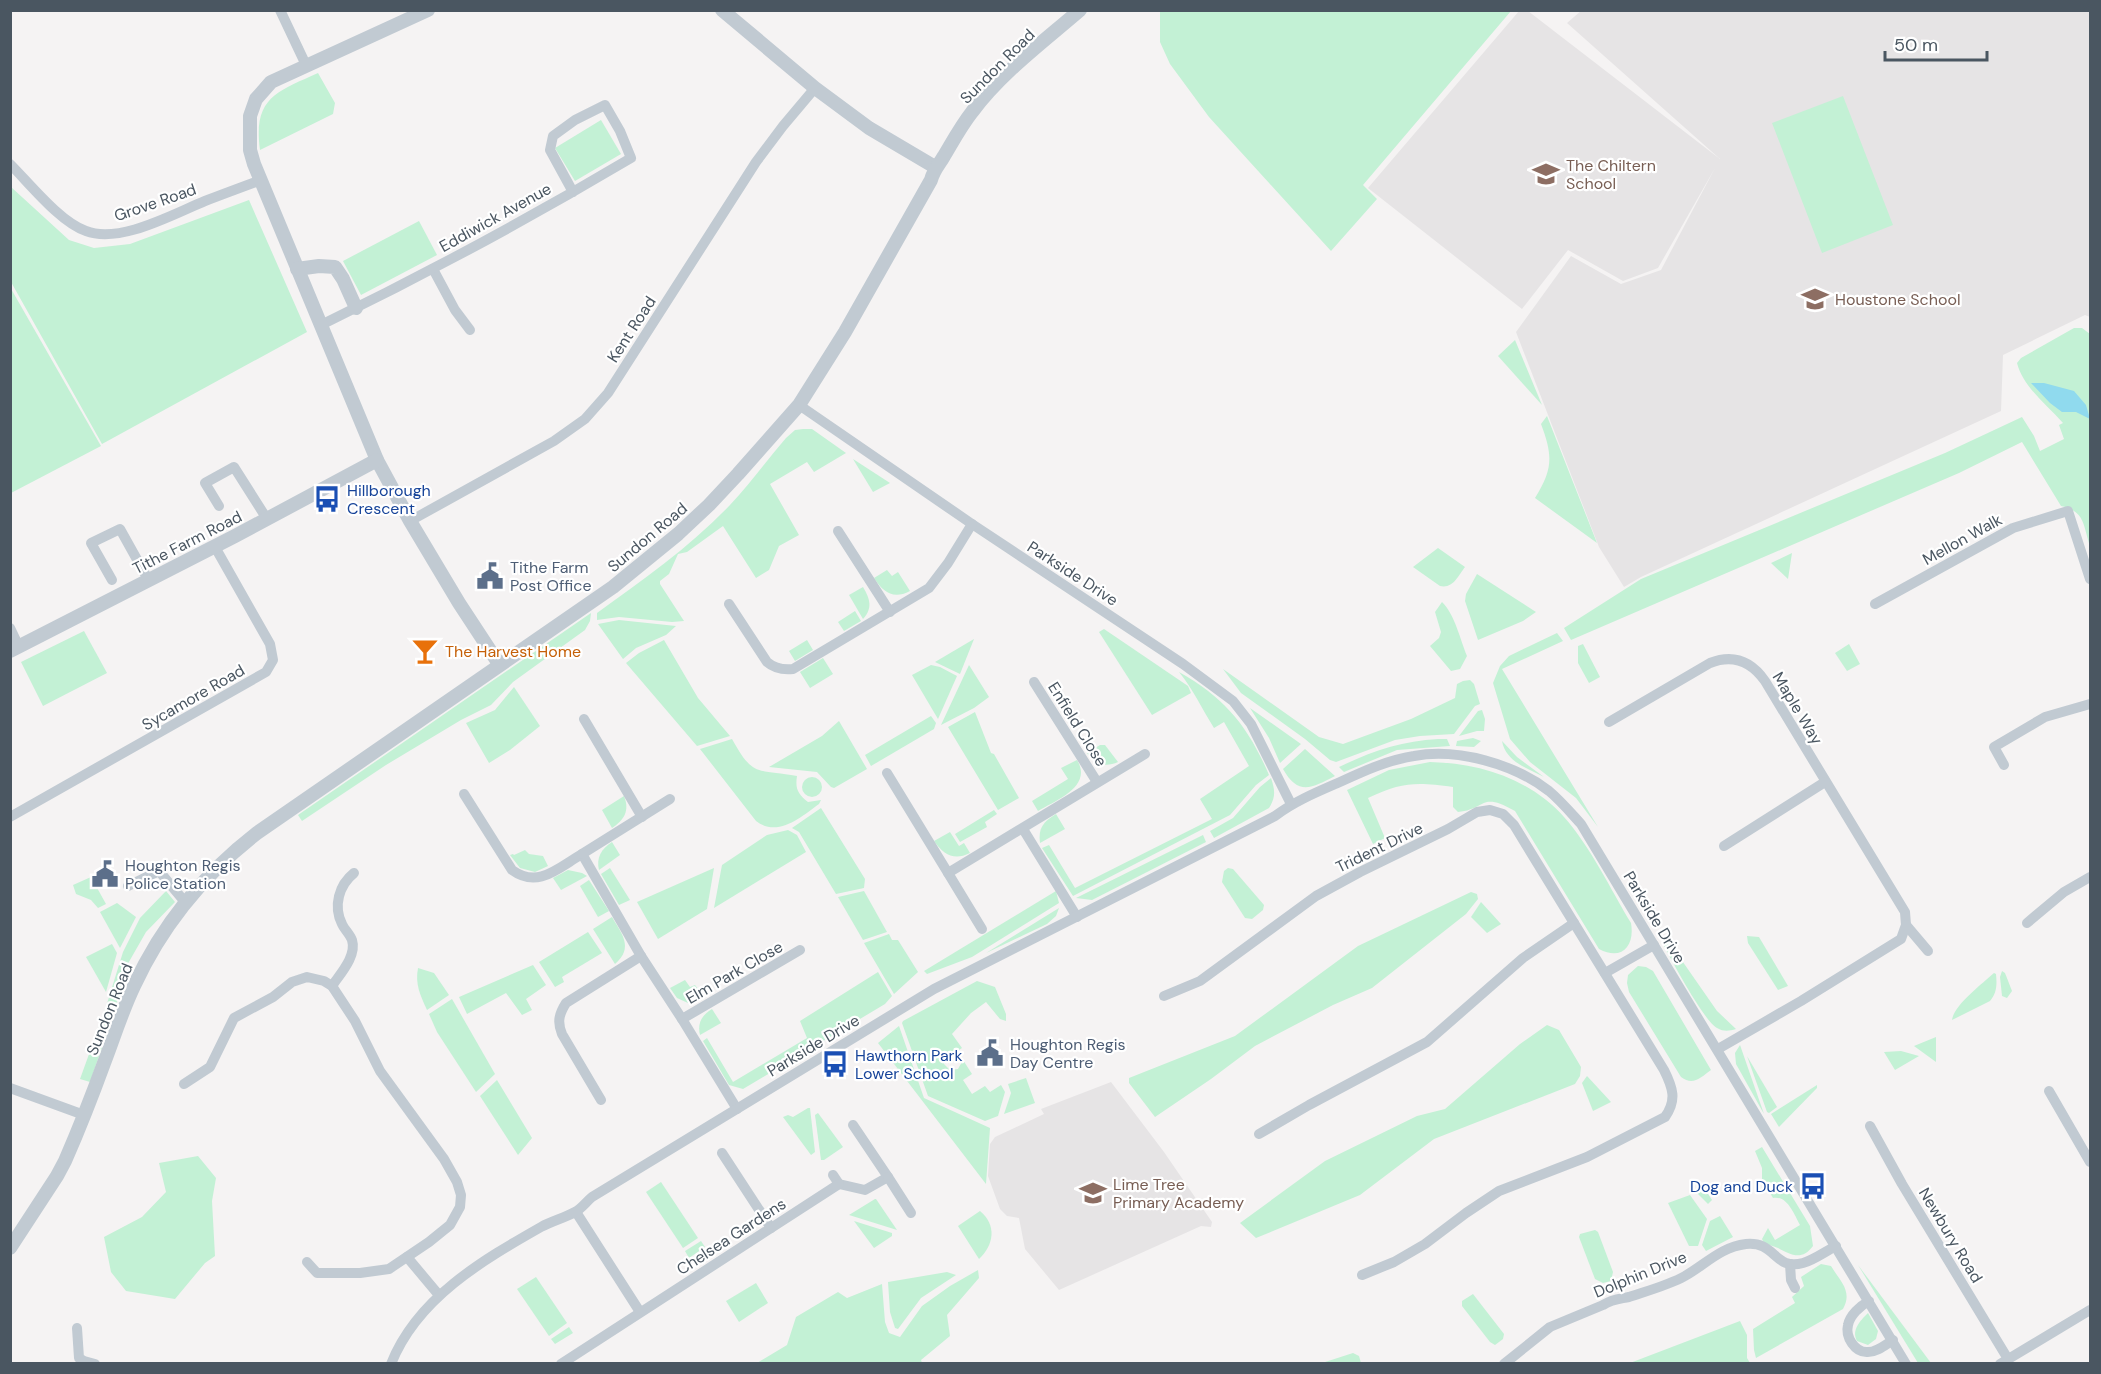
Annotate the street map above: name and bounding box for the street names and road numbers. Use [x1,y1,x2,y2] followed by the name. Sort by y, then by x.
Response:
[955,24,1039,108] street label: Sundon Road
[436,178,555,257] street label: Eddiwick Avenue
[111,179,199,226] street label: Grove Road
[602,292,661,366] street label: Kent Road
[603,498,692,577] street label: Sundon Road
[129,506,245,579] street label: Tithe Farm Road
[1919,509,2006,570] street label: Mellon Walk
[1023,536,1122,611] street label: Parkside Drive
[138,660,248,735] street label: Sycamore Road
[1768,668,1828,749] street label: Maple Way
[1043,678,1112,770] street label: Enfield Close
[1332,817,1426,878] street label: Trident Drive
[1619,867,1690,967] street label: Parkside Drive
[682,936,787,1009] street label: Elm Park Close
[81,960,138,1058] street label: Sundon Road
[763,1010,863,1081] street label: Parkside Drive
[1914,1184,1987,1287] street label: Newbury Road
[673,1193,790,1280] street label: Chelsea Gardens
[1591,1246,1690,1303] street label: Dolphin Drive

